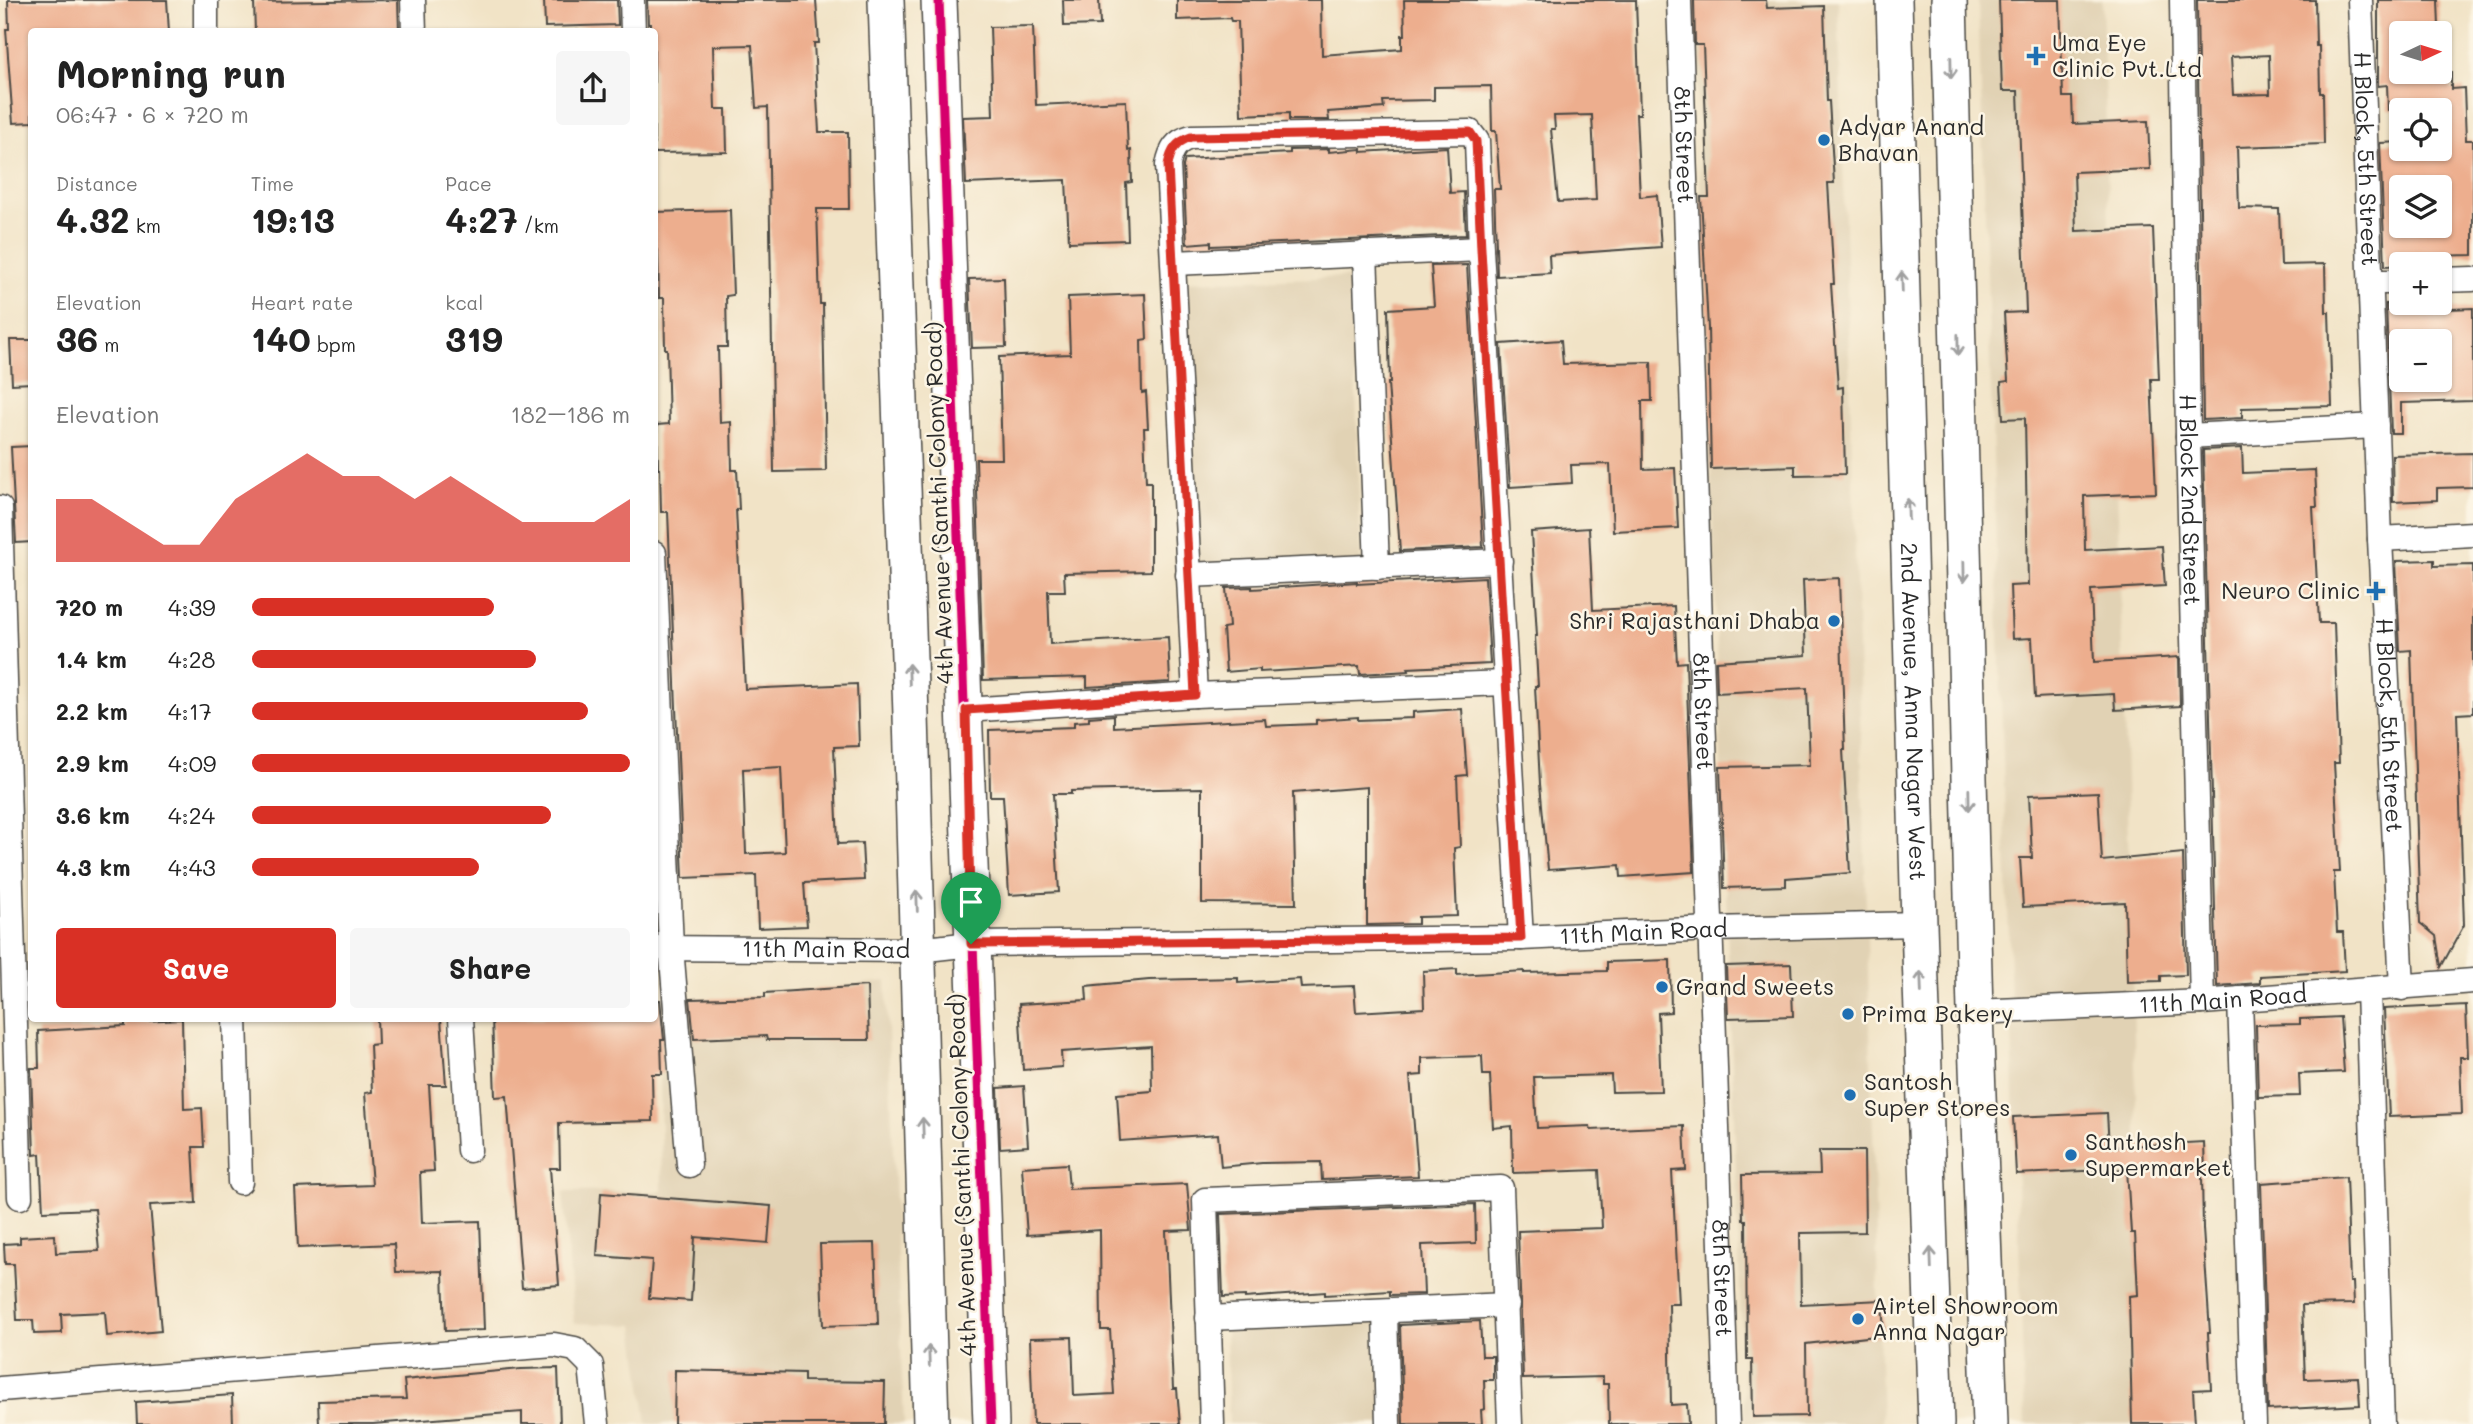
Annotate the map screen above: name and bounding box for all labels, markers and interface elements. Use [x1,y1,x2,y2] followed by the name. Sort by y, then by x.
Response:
[2389,21,2452,84] north arrow
[2389,21,2452,392] map controls
[2052,27,2202,83] place label: Uma Eye Clinic Pvt.Ltd
[2026,46,2046,66] marker: Uma Eye Clinic Pvt.Ltd
[56,48,286,98] text: Morning run
[556,51,630,125] button: share
[2348,51,2386,267] street label: H Block, 5th Street
[1944,56,1958,79] one-way arrow
[1668,86,1702,204] street label: 8th Street
[2389,98,2452,161] button: locate
[56,99,249,129] text: 06:47 · 6 × 720 m
[1838,111,1984,167] place label: Adyar Anand Bhavan
[1816,132,1832,148] marker: Adyar Anand Bhavan
[56,171,138,196] text: Distance
[251,171,294,196] text: Time
[445,171,492,196] text: Pace
[2389,175,2452,238] button: layers
[56,196,130,242] text: 4.32
[251,196,335,242] text: 19:13
[445,196,518,242] text: 4:27
[130,213,161,238] text: km
[518,213,559,238] text: /km
[2389,252,2452,315] button: +
[1895,271,1908,294] one-way arrow
[56,290,141,315] text: Elevation
[251,290,353,315] text: Heart rate
[445,290,483,315] text: kcal
[56,315,98,361] text: 36
[251,315,311,361] text: 140
[445,315,503,361] text: 319
[917,321,959,685] street label: 4th Avenue (Santhi Colony Road)
[2389,329,2452,392] button: −
[98,332,119,357] text: m
[311,332,356,357] text: bpm
[1951,333,1965,356] one-way arrow
[2173,394,2208,606] street label: H Block 2nd Street
[56,399,159,429] text: Elevation
[510,399,630,429] text: 182–186 m
[1901,498,1914,521] one-way arrow
[1895,542,1934,881] street label: 2nd Avenue, Anna Nagar West
[1957,560,1970,583] one-way arrow
[2221,575,2360,605] place label: Neuro Clinic
[2366,581,2386,601] marker: Neuro Clinic
[56,592,123,622] text: 720 m
[168,592,216,622] text: 4:39
[1569,605,1820,635] place label: Shri Rajasthani Dhaba
[1826,613,1842,629] marker: Shri Rajasthani Dhaba
[2370,617,2410,833] street label: H Block, 5th Street
[56,644,127,674] text: 1.4 km
[168,644,215,674] text: 4:28
[1687,652,1721,771] street label: 8th Street
[903,662,916,685] one-way arrow
[56,696,128,726] text: 2.2 km
[168,696,212,726] text: 4:17
[56,748,129,778] text: 2.9 km
[168,748,216,778] text: 4:09
[1963,788,1976,811] one-way arrow
[56,800,130,830] text: 3.6 km
[168,800,215,830] text: 4:24
[56,852,130,882] text: 4.3 km
[168,852,216,882] text: 4:43
[941,872,1001,944] pin
[952,883,990,921] icon: arrive
[910,890,923,913] one-way arrow
[1559,913,1728,950] street label: 11th Main Road
[56,928,336,1008] button: Save
[350,928,630,1008] button: Share
[742,933,910,964] street label: 11th Main Road
[1914,970,1927,993] one-way arrow
[1676,971,1834,1001] place label: Grand Sweets
[2138,978,2308,1019] street label: 11th Main Road
[1654,979,1670,995] marker: Grand Sweets
[940,993,982,1357] street label: 4th Avenue (Santhi Colony Road)
[1862,998,2013,1028] place label: Prima Bakery
[1840,1006,1856,1022] marker: Prima Bakery
[1864,1066,2011,1122] place label: Santosh Super Stores
[1842,1087,1858,1103] marker: Santosh Super Stores
[916,1117,930,1140] one-way arrow
[2085,1126,2231,1182] place label: Santhosh Supermarket
[2063,1147,2079,1163] marker: Santhosh Supermarket
[1706,1219,1740,1338] street label: 8th Street
[1924,1247,1937,1270] one-way arrow
[1872,1290,2059,1346] place label: Airtel Showroom Anna Nagar
[1850,1311,1866,1327] marker: Airtel Showroom Anna Nagar
[923,1345,936,1368] one-way arrow

